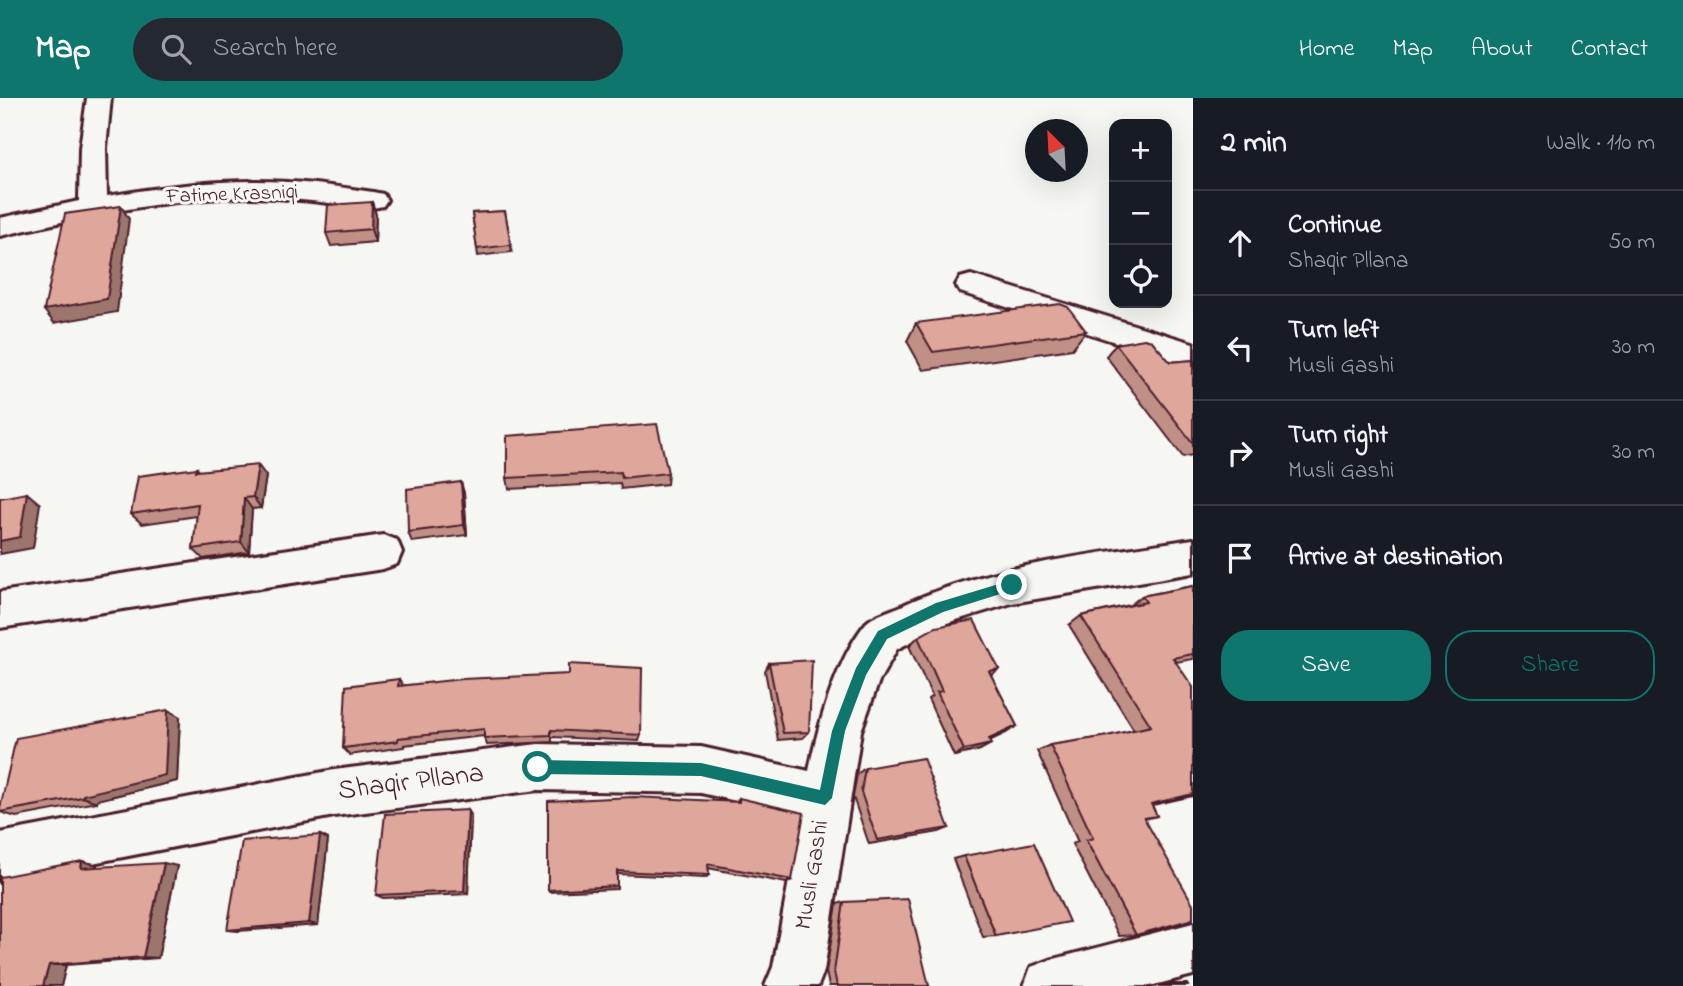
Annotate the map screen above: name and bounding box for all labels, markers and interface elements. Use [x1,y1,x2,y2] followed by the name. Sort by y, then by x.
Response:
[133,18,623,81] search box
[35,25,91,73] text: Map
[157,30,195,68] icon: search
[213,30,337,68] text: Search here
[1299,32,1355,67] text: Home
[1393,32,1433,67] text: Map
[1471,32,1533,67] text: About
[1571,32,1648,67] text: Contact
[1025,119,1088,182] north arrow
[1109,119,1172,308] map controls
[1109,119,1172,182] button: +
[1221,122,1287,166] text: 2 min
[1546,127,1655,160] text: Walk · 110 m
[164,178,299,212] street label: Fatime Krasniqi
[1109,182,1172,245] button: −
[1288,207,1381,245] text: Continue
[1221,224,1259,262] icon: ahead
[1608,226,1655,259] text: 50 m
[1109,245,1172,308] button: locate
[1288,245,1409,278] text: Shaqir Pllana
[1288,312,1379,350] text: Turn left
[1221,329,1259,367] icon: left
[1612,331,1655,364] text: 30 m
[1288,350,1394,383] text: Musli Gashi
[1288,417,1388,455] text: Turn right
[1221,434,1259,472] icon: right
[1612,436,1655,469] text: 30 m
[1288,455,1394,488] text: Musli Gashi
[1221,539,1259,577] icon: arrive
[1288,539,1503,577] text: Arrive at destination
[996,569,1027,600] route end
[1221,630,1431,701] button: Save
[1445,630,1655,701] button: Share
[522,751,553,782] route start
[336,754,486,812] street label: Shaqir Pllana
[787,818,839,932] street label: Musli Gashi

